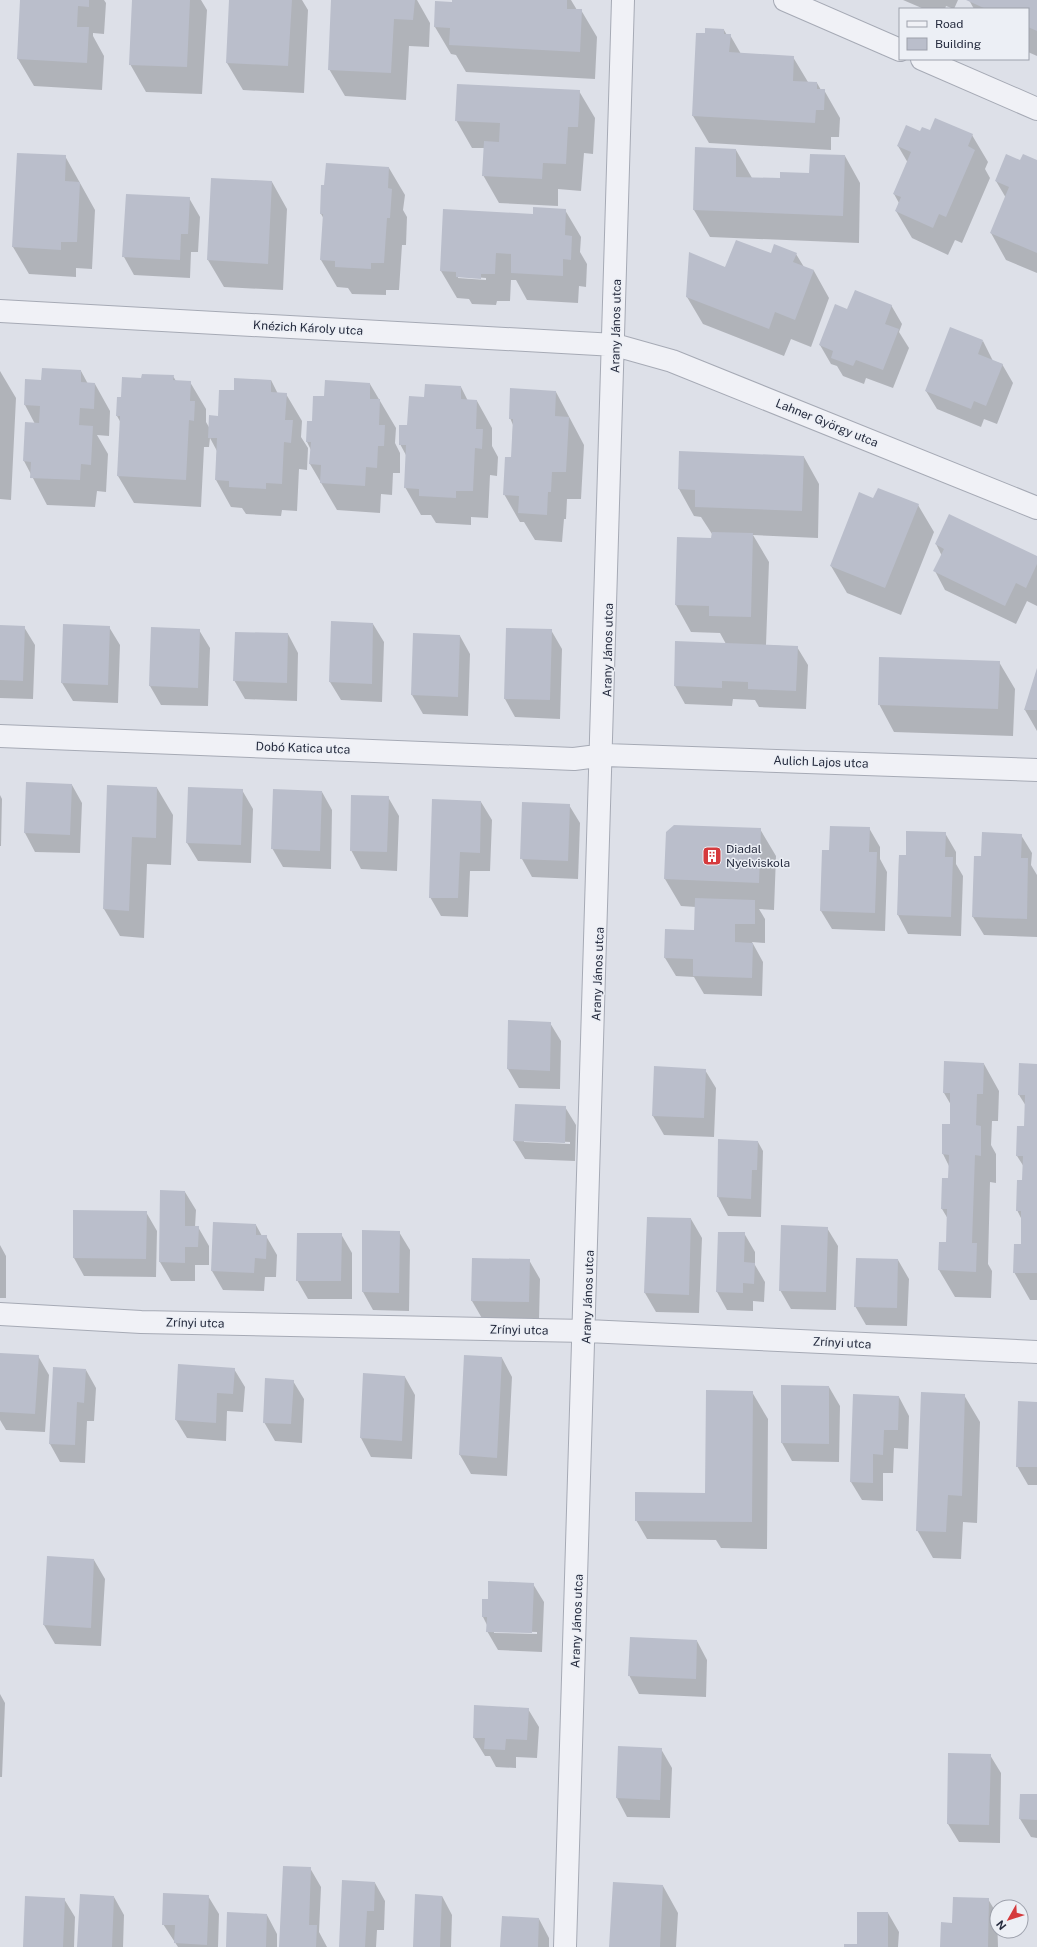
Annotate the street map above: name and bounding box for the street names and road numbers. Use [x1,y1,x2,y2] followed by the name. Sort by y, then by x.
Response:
[608,279,624,373] street label: Arany János utca
[253,318,363,338] street label: Knézich Károly utca
[774,396,880,450] street label: Lahner György utca
[600,603,616,697] street label: Arany János utca
[256,739,350,757] street label: Dobó Katica utca
[773,753,869,771] street label: Aulich Lajos utca
[589,927,607,1021] street label: Arany János utca
[579,1250,597,1344] street label: Arany János utca
[166,1315,224,1331] street label: Zrínyi utca
[490,1322,548,1338] street label: Zrínyi utca
[812,1334,872,1352] street label: Zrínyi utca
[568,1574,586,1668] street label: Arany János utca

